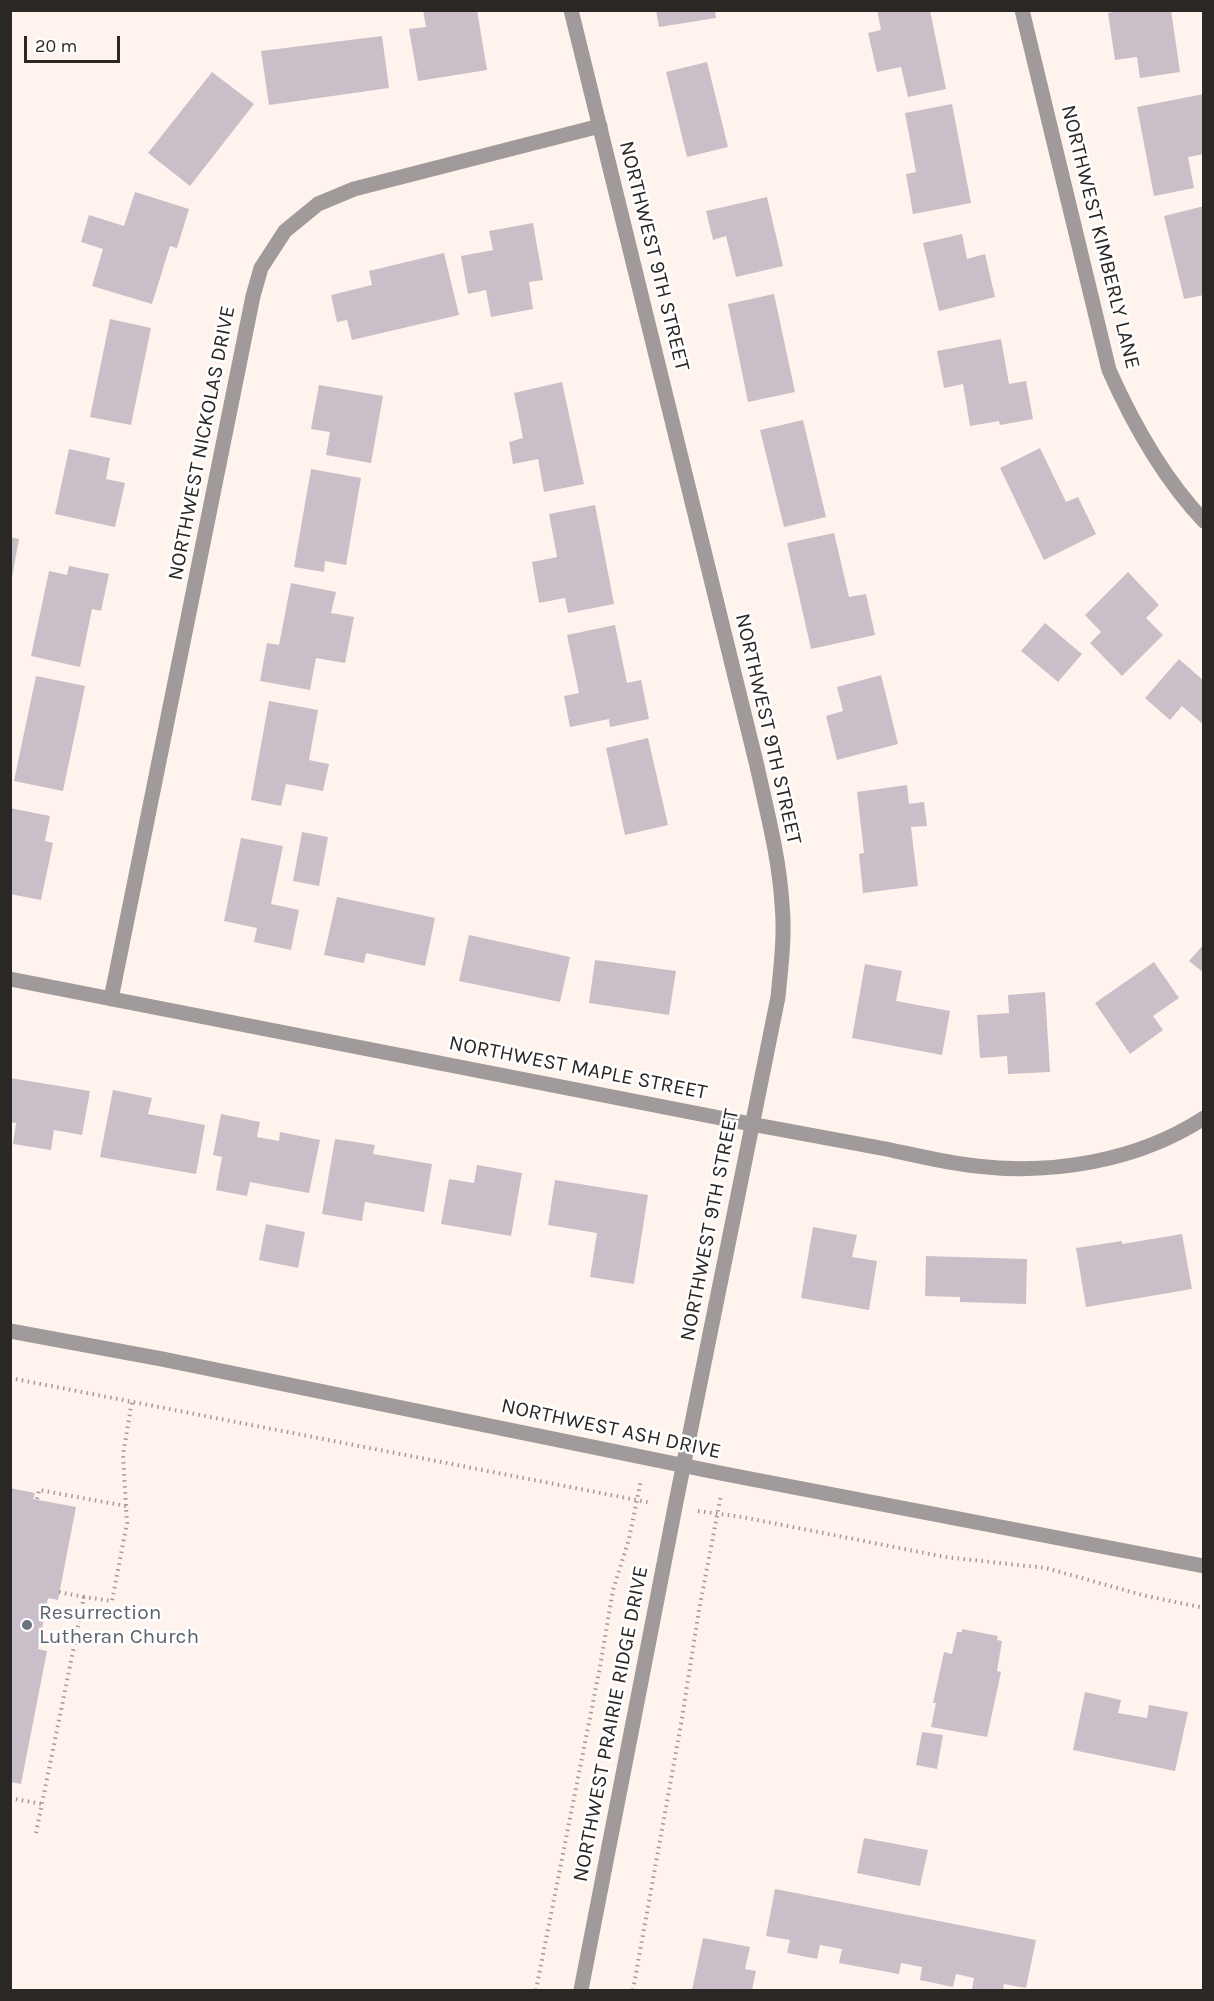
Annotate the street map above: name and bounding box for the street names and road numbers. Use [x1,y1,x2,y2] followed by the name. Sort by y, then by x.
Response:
[1055,102,1145,372] street label: NORTHWEST KIMBERLY LANE
[613,138,695,374] street label: NORTHWEST 9TH STREET
[163,304,241,582] street label: NORTHWEST NICKOLAS DRIVE
[729,611,807,847] street label: NORTHWEST 9TH STREET
[447,1031,709,1105] street label: NORTHWEST MAPLE STREET
[675,1107,745,1343] street label: NORTHWEST 9TH STREET
[499,1393,723,1465] street label: NORTHWEST ASH DRIVE
[568,1564,654,1884] street label: NORTHWEST PRAIRIE RIDGE DRIVE

